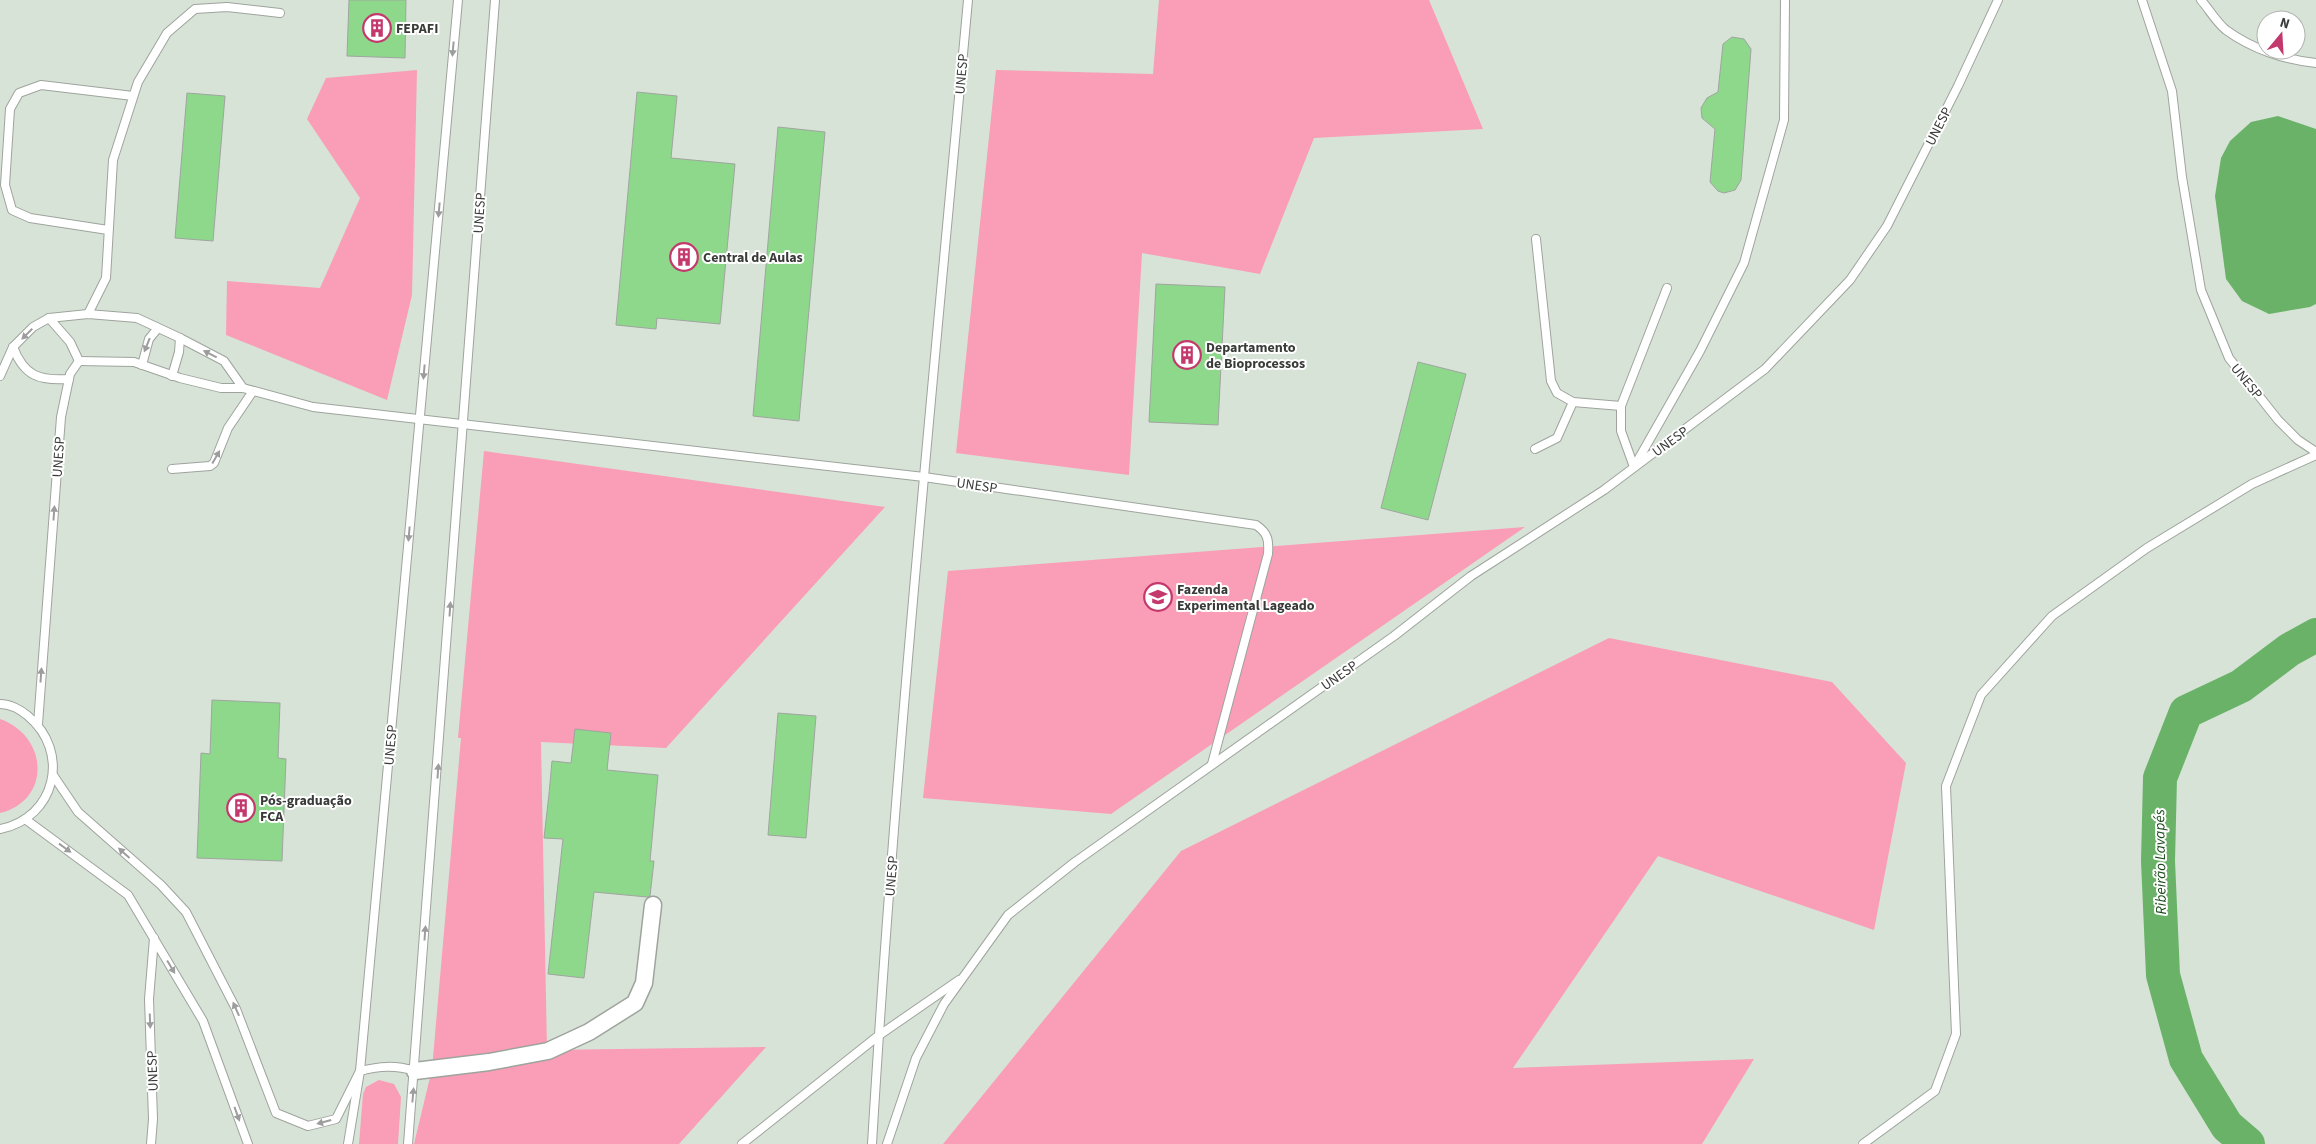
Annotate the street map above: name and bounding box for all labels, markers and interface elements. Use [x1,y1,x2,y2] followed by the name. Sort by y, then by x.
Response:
[2256,10,2306,60] north arrow
[362,13,392,43] building icon: FEPAFI
[2277,13,2292,35] text: N
[396,19,438,39] place label: FEPAFI
[449,41,457,57] one-way arrow
[950,53,974,95] street label: UNESP
[1921,104,1957,149] street label: UNESP
[469,192,491,234] street label: UNESP
[434,203,442,219] one-way arrow
[669,242,699,272] building icon: Central de Aulas
[703,248,803,268] place label: Central de Aulas
[21,328,33,340] one-way arrow
[143,338,151,352] one-way arrow
[1206,338,1305,374] place label: Departamento de Bioprocessos
[1172,340,1202,370] building icon: Departamento de Bioprocessos
[203,350,217,358] one-way arrow
[2226,359,2267,404] street label: UNESP
[420,365,428,381] one-way arrow
[1648,422,1693,462] street label: UNESP
[48,436,70,478] street label: UNESP
[212,450,220,465] one-way arrow
[955,473,999,499] street label: UNESP
[50,505,58,521] one-way arrow
[405,526,413,542] one-way arrow
[1177,580,1315,616] place label: Fazenda Experimental Lageado
[1143,582,1173,612] school or university icon: Fazenda Experimental Lageado
[446,601,454,617] one-way arrow
[1317,656,1362,696] street label: UNESP
[38,667,46,683] one-way arrow
[379,724,403,766] street label: UNESP
[434,763,442,779] one-way arrow
[260,791,352,827] place label: Pós-graduação FCA
[226,793,256,823] building icon: Pós-graduação FCA
[2149,809,2172,915] water label: Ribeirão Lavapés
[58,843,72,853] one-way arrow
[118,847,130,859] one-way arrow
[880,855,904,897] street label: UNESP
[422,925,430,941] one-way arrow
[166,960,175,973] one-way arrow
[232,1002,240,1016] one-way arrow
[146,1014,154,1030] one-way arrow
[142,1050,164,1092] street label: UNESP
[409,1087,417,1103] one-way arrow
[233,1107,241,1122] one-way arrow
[316,1118,331,1126] one-way arrow

